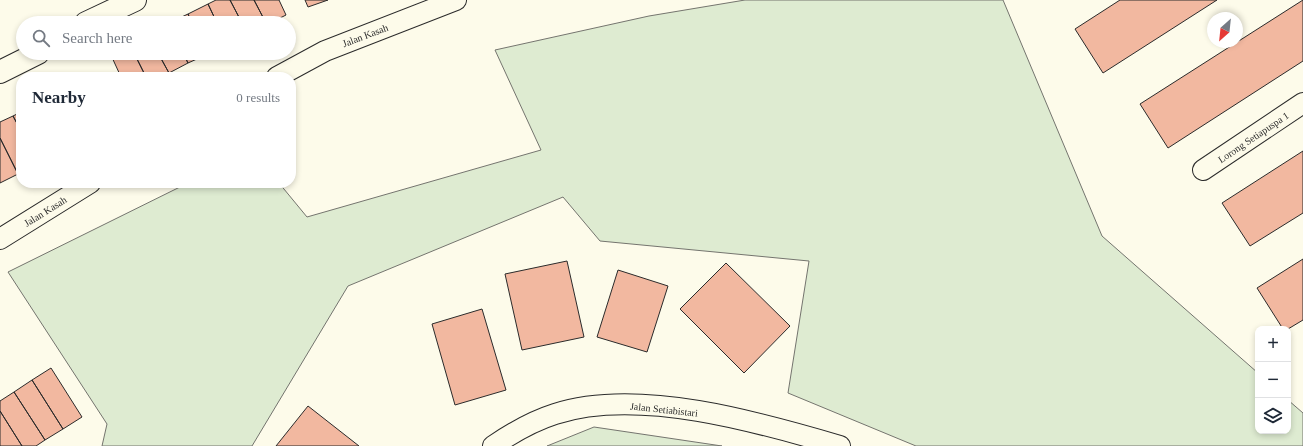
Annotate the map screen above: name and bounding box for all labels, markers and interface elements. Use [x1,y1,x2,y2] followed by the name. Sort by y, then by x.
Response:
[1207,12,1243,48] north arrow
[16,16,296,60] search box
[341,22,390,49] street label: Jalan Kasah
[30,27,52,49] icon: search
[62,30,132,46] text: Search here
[32,88,86,107] text: Nearby
[236,90,280,105] text: 0 results
[1216,110,1291,165] street label: Lorong Setiapuspa 1
[22,194,69,229] street label: Jalan Kasah
[1255,326,1291,434] map controls
[1255,326,1291,362] button: +
[1255,362,1291,398] button: −
[1255,398,1291,434] button: layers
[630,400,699,419] street label: Jalan Setiabistari

